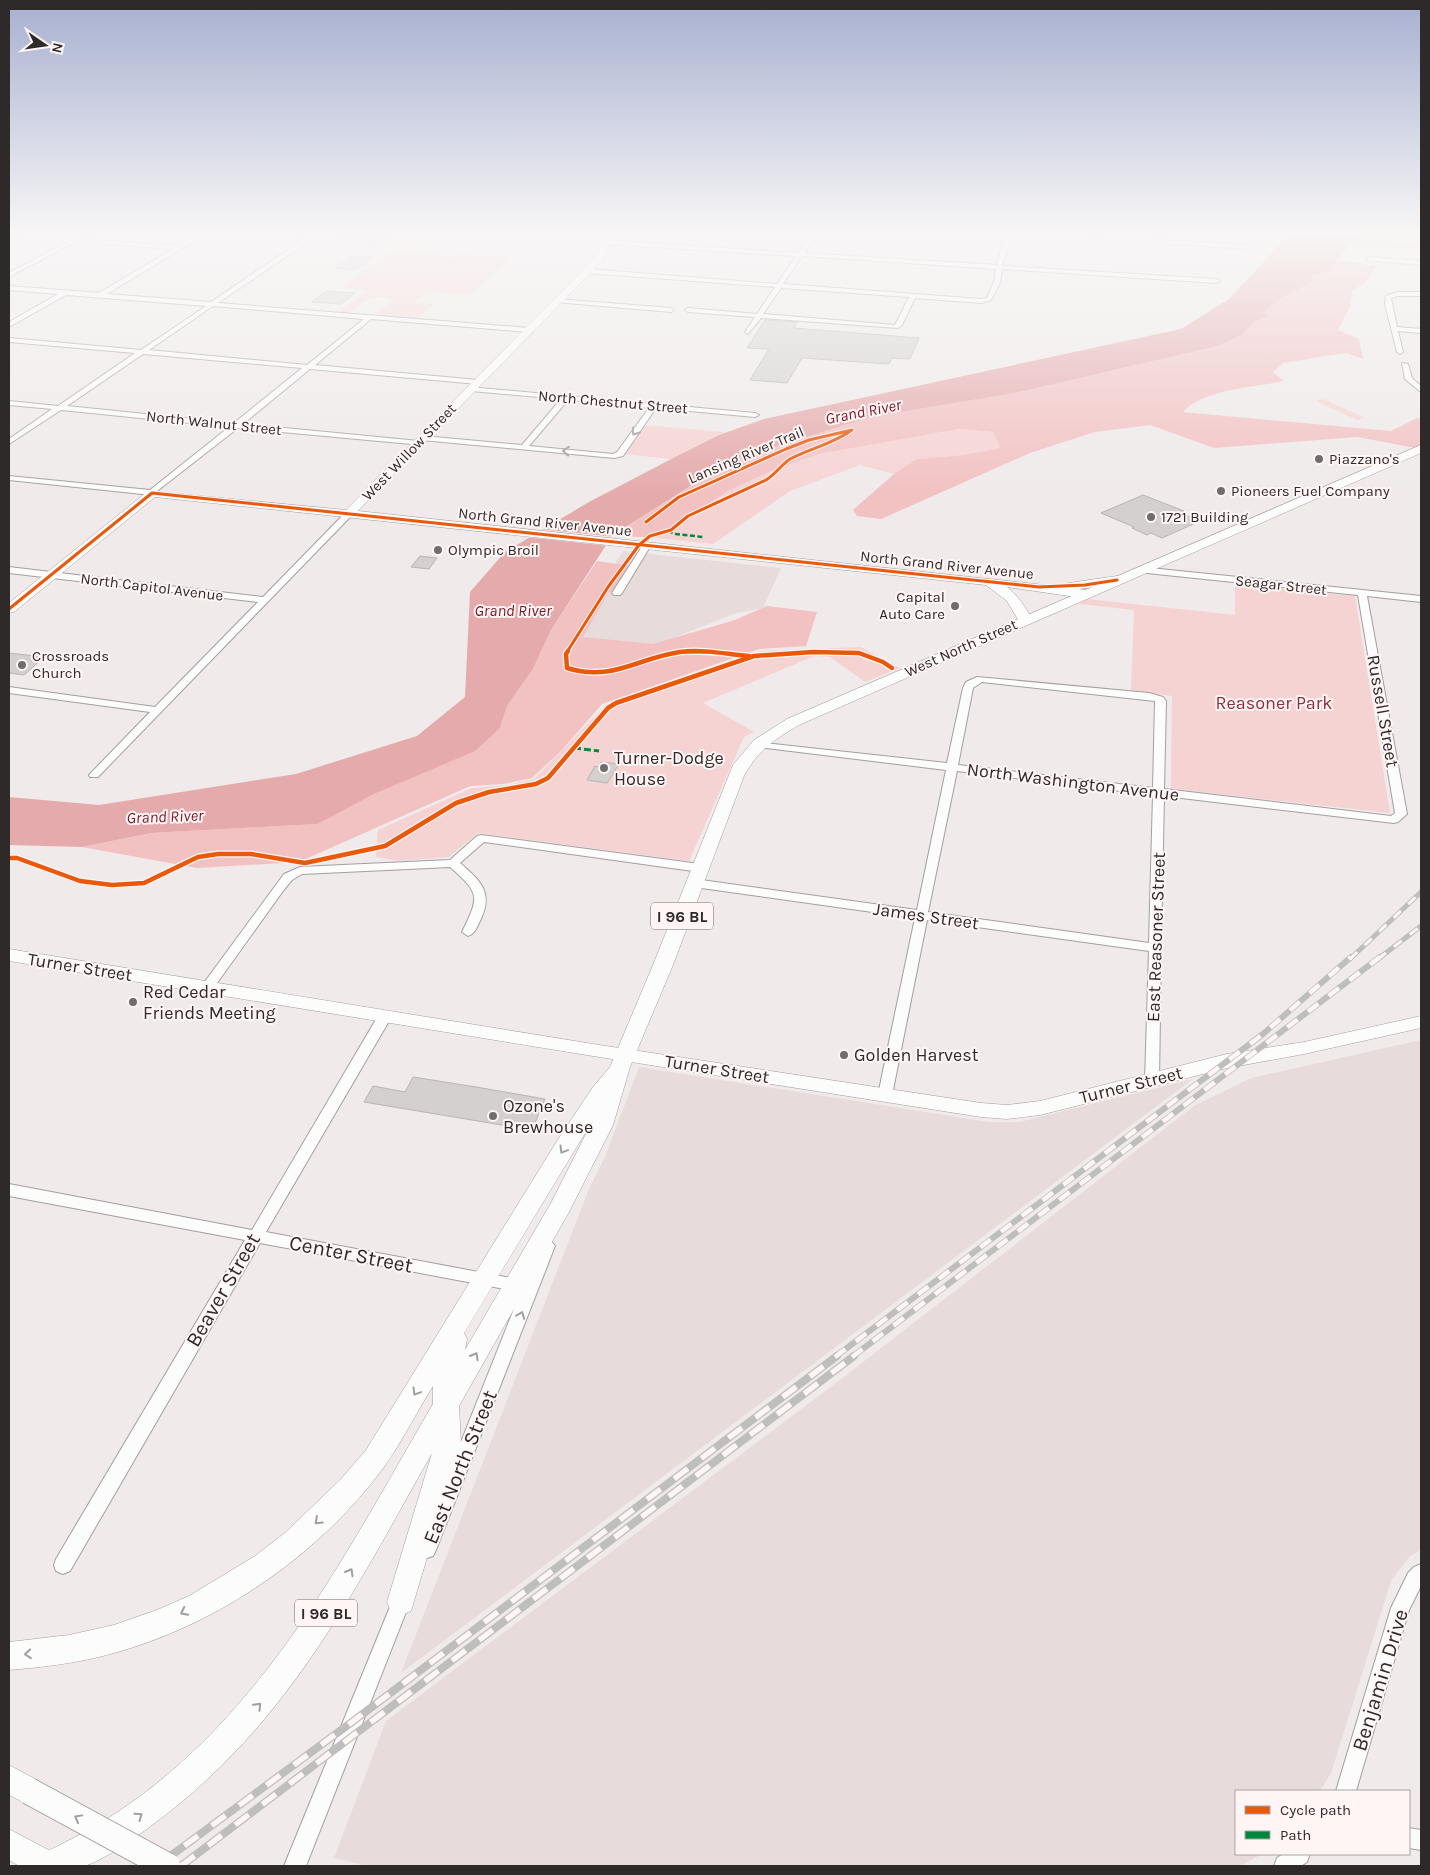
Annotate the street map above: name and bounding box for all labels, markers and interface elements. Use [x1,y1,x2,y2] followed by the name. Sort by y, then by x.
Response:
[20,20,70,70] north arrow
[48,41,67,55] text: N
[537,386,689,418] street label: North Chestnut Street
[824,395,903,428] water label: Grand River
[358,400,460,504] street label: West Willow Street
[145,407,283,439] street label: North Walnut Street
[685,422,807,488] street label: Lansing River Trail
[632,427,641,436] one-way arrow
[562,446,570,457] one-way arrow
[1329,450,1400,468] place label: Piazzano's
[1313,453,1325,465] marker: Piazzano's
[1231,482,1390,500] place label: Pioneers Fuel Company
[1215,485,1227,497] marker: Pioneers Fuel Company
[457,504,633,540] street label: North Grand River Avenue
[1161,508,1249,526] place label: 1721 Building
[1145,511,1157,523] marker: 1721 Building
[448,541,539,559] place label: Olympic Broil
[432,544,444,556] marker: Olympic Broil
[859,547,1035,583] street label: North Grand River Avenue
[80,569,224,605] street label: North Capitol Avenue
[1234,571,1328,599] street label: Seagar Street
[879,588,945,623] place label: Capital Auto Care
[949,600,961,612] marker: Capital Auto Care
[475,601,552,620] water label: Grand River
[902,615,1020,681] street label: West North Street
[32,647,109,682] place label: Crossroads Church
[1362,653,1404,769] street label: Russell Street
[16,659,28,671] marker: Crossroads Church
[1216,692,1332,714] park label: Reasoner Park
[614,747,724,790] place label: Turner-Dodge House
[966,758,1180,806] street label: North Washington Avenue
[598,762,610,774] marker: Turner-Dodge House
[126,806,204,827] water label: Grand River
[1142,851,1170,1022] street label: East Reasoner Street
[872,898,980,934] street label: James Street
[651,902,713,929] road number: I 96 BL
[26,948,134,986] street label: Turner Street
[143,981,276,1024] place label: Red Cedar Friends Meeting
[127,996,139,1008] marker: Red Cedar Friends Meeting
[854,1044,979,1066] place label: Golden Harvest
[838,1049,850,1061] marker: Golden Harvest
[663,1050,771,1088] street label: Turner Street
[1077,1062,1185,1108] street label: Turner Street
[503,1095,593,1138] place label: Ozone's Brewhouse
[487,1110,499,1122] marker: Ozone's Brewhouse
[559,1145,569,1154] one-way arrow
[181,1229,265,1351] street label: Beaver Street
[287,1230,415,1278] street label: Center Street
[515,1311,525,1319] one-way arrow
[469,1353,479,1362] one-way arrow
[418,1386,502,1547] street label: East North Street
[412,1387,422,1396] one-way arrow
[315,1515,324,1524] one-way arrow
[343,1569,353,1578] one-way arrow
[295,1600,357,1626] road number: I 96 BL
[181,1606,190,1616] one-way arrow
[1347,1606,1413,1754] street label: Benjamin Drive
[24,1648,32,1659] one-way arrow
[252,1702,261,1711] one-way arrow
[1235,1790,1410,1855] legend
[1280,1801,1351,1819] text: Cycle path
[133,1813,142,1822] one-way arrow
[75,1814,84,1824] one-way arrow
[1280,1826,1311,1844] text: Path

